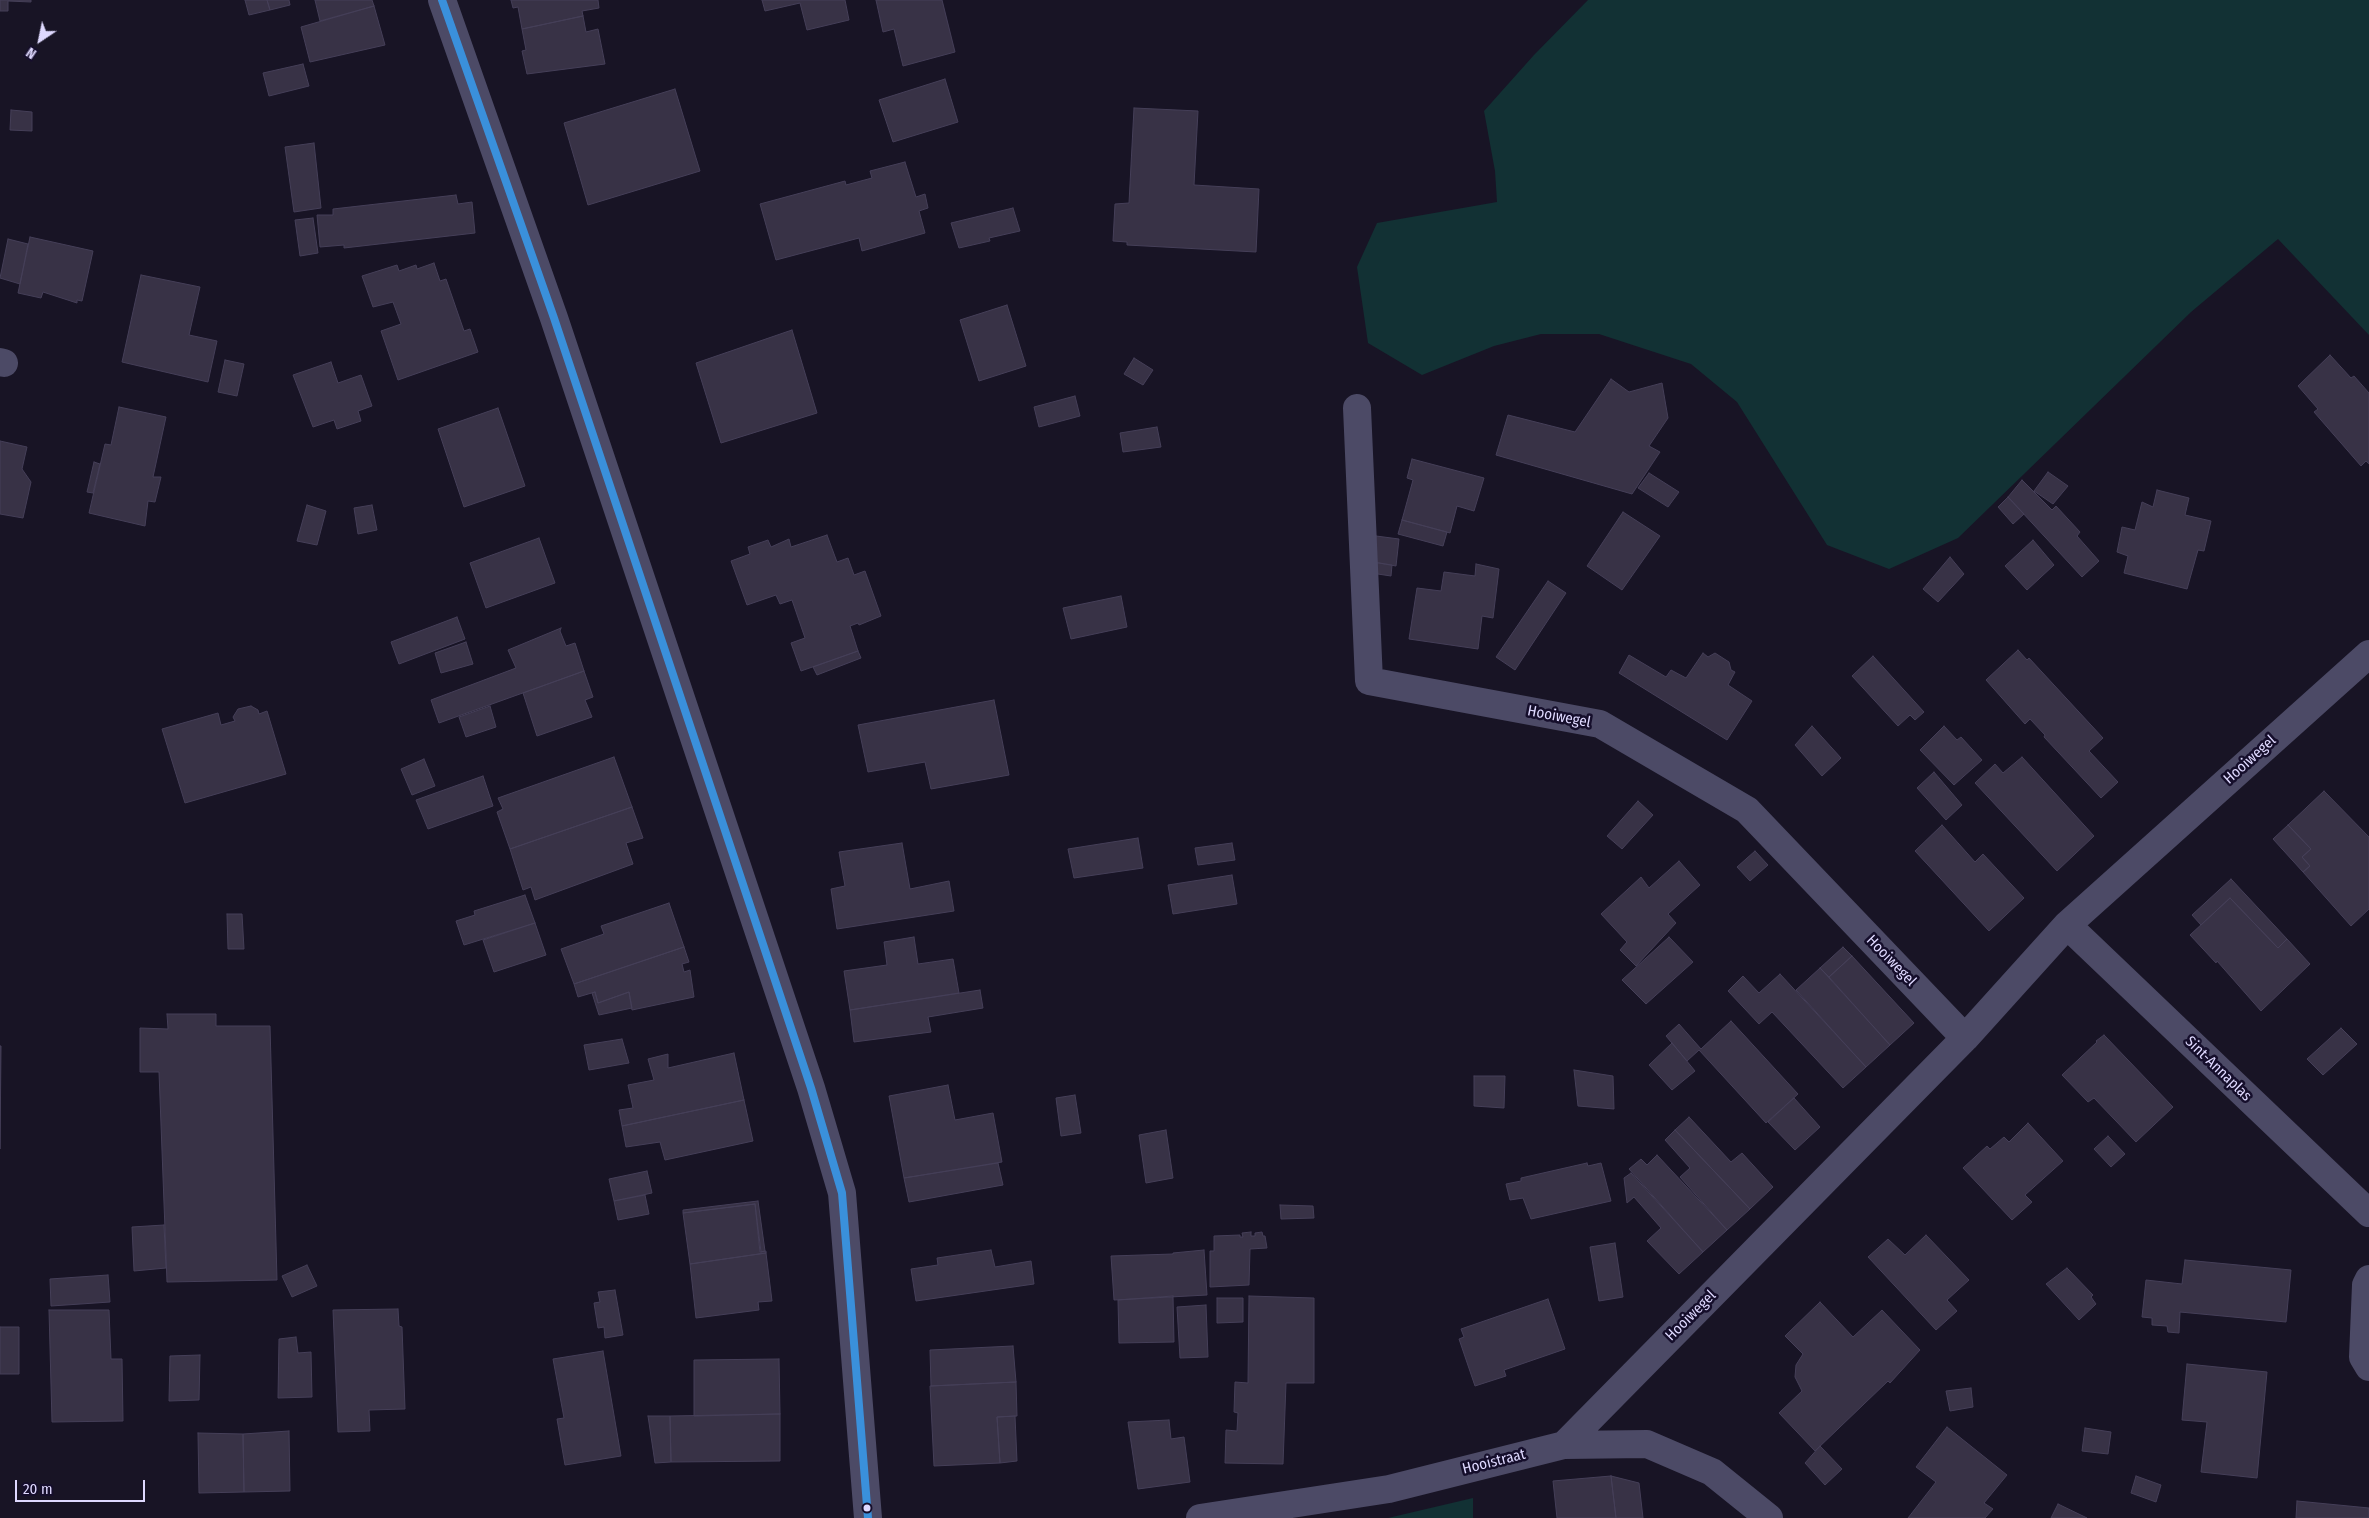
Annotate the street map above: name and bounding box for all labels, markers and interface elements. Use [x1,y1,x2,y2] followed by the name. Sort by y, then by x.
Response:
[15,15,65,65] north arrow
[23,43,40,62] text: N
[1526,702,1592,732] street label: Hooiwegel
[2220,732,2280,788] street label: Hooiwegel
[1862,932,1920,990] street label: Hooiwegel
[2181,1033,2255,1105] street label: Sint-Annaplas
[1662,1287,1720,1345] street label: Hooiwegel
[1461,1445,1527,1479] street label: Hooistraat
[18,1470,148,1502] scale bar
[23,1480,53,1498] text: 20 m
[862,1503,872,1513] unlabelled marker

